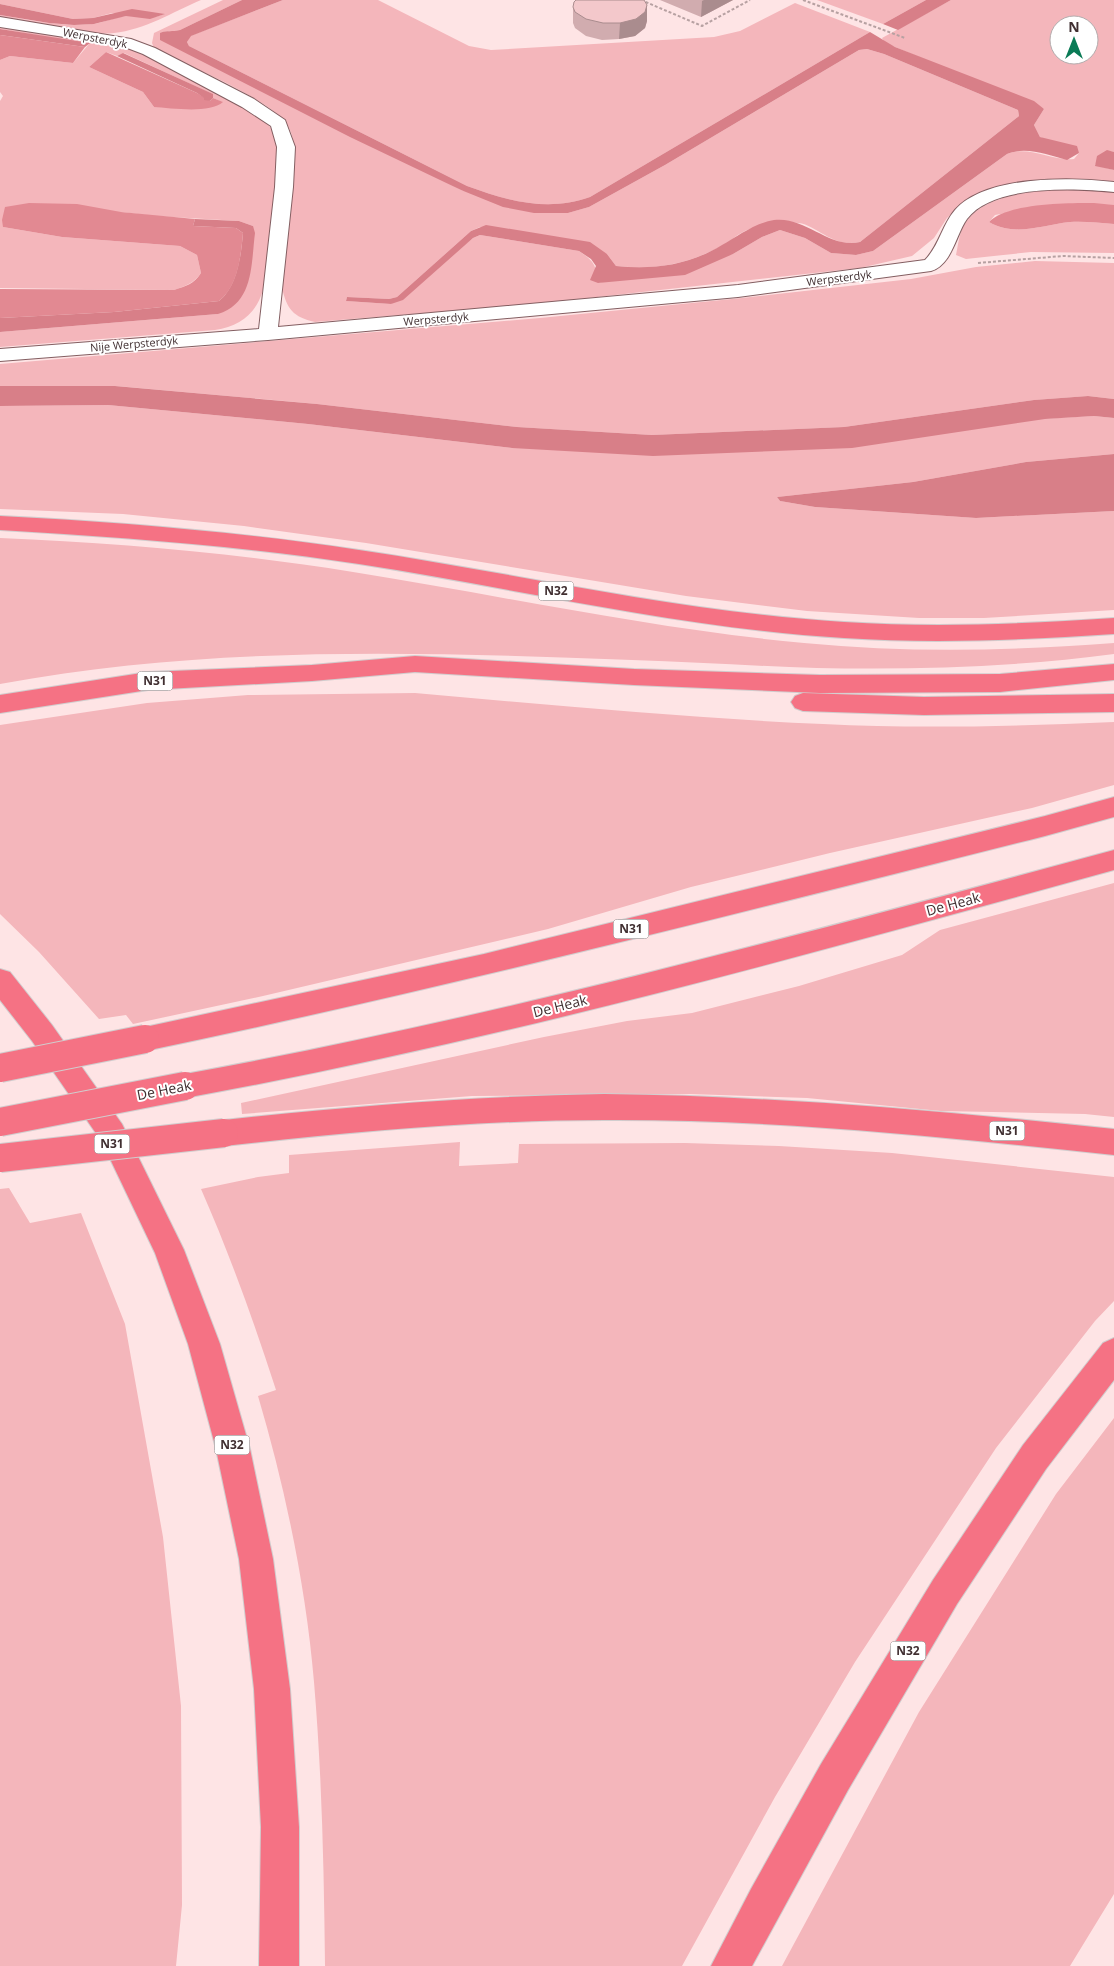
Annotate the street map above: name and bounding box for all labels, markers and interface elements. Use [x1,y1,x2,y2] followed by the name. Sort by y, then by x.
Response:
[1049,15,1099,65] north arrow
[1068,17,1080,36] text: N
[62,24,129,51] street label: Werpsterdyk
[806,266,873,289] street label: Werpsterdyk
[403,308,469,329] street label: Werpsterdyk
[89,332,179,355] street label: Nije Werpsterdyk
[538,582,574,600] road number: N32
[138,671,172,690] road number: N31
[924,887,982,920] street label: De Heak
[614,920,648,939] road number: N31
[531,989,589,1021] street label: De Heak
[135,1075,193,1104] street label: De Heak
[990,1122,1024,1140] road number: N31
[94,1134,130,1154] road number: N31
[214,1436,250,1454] road number: N32
[890,1642,926,1660] road number: N32

